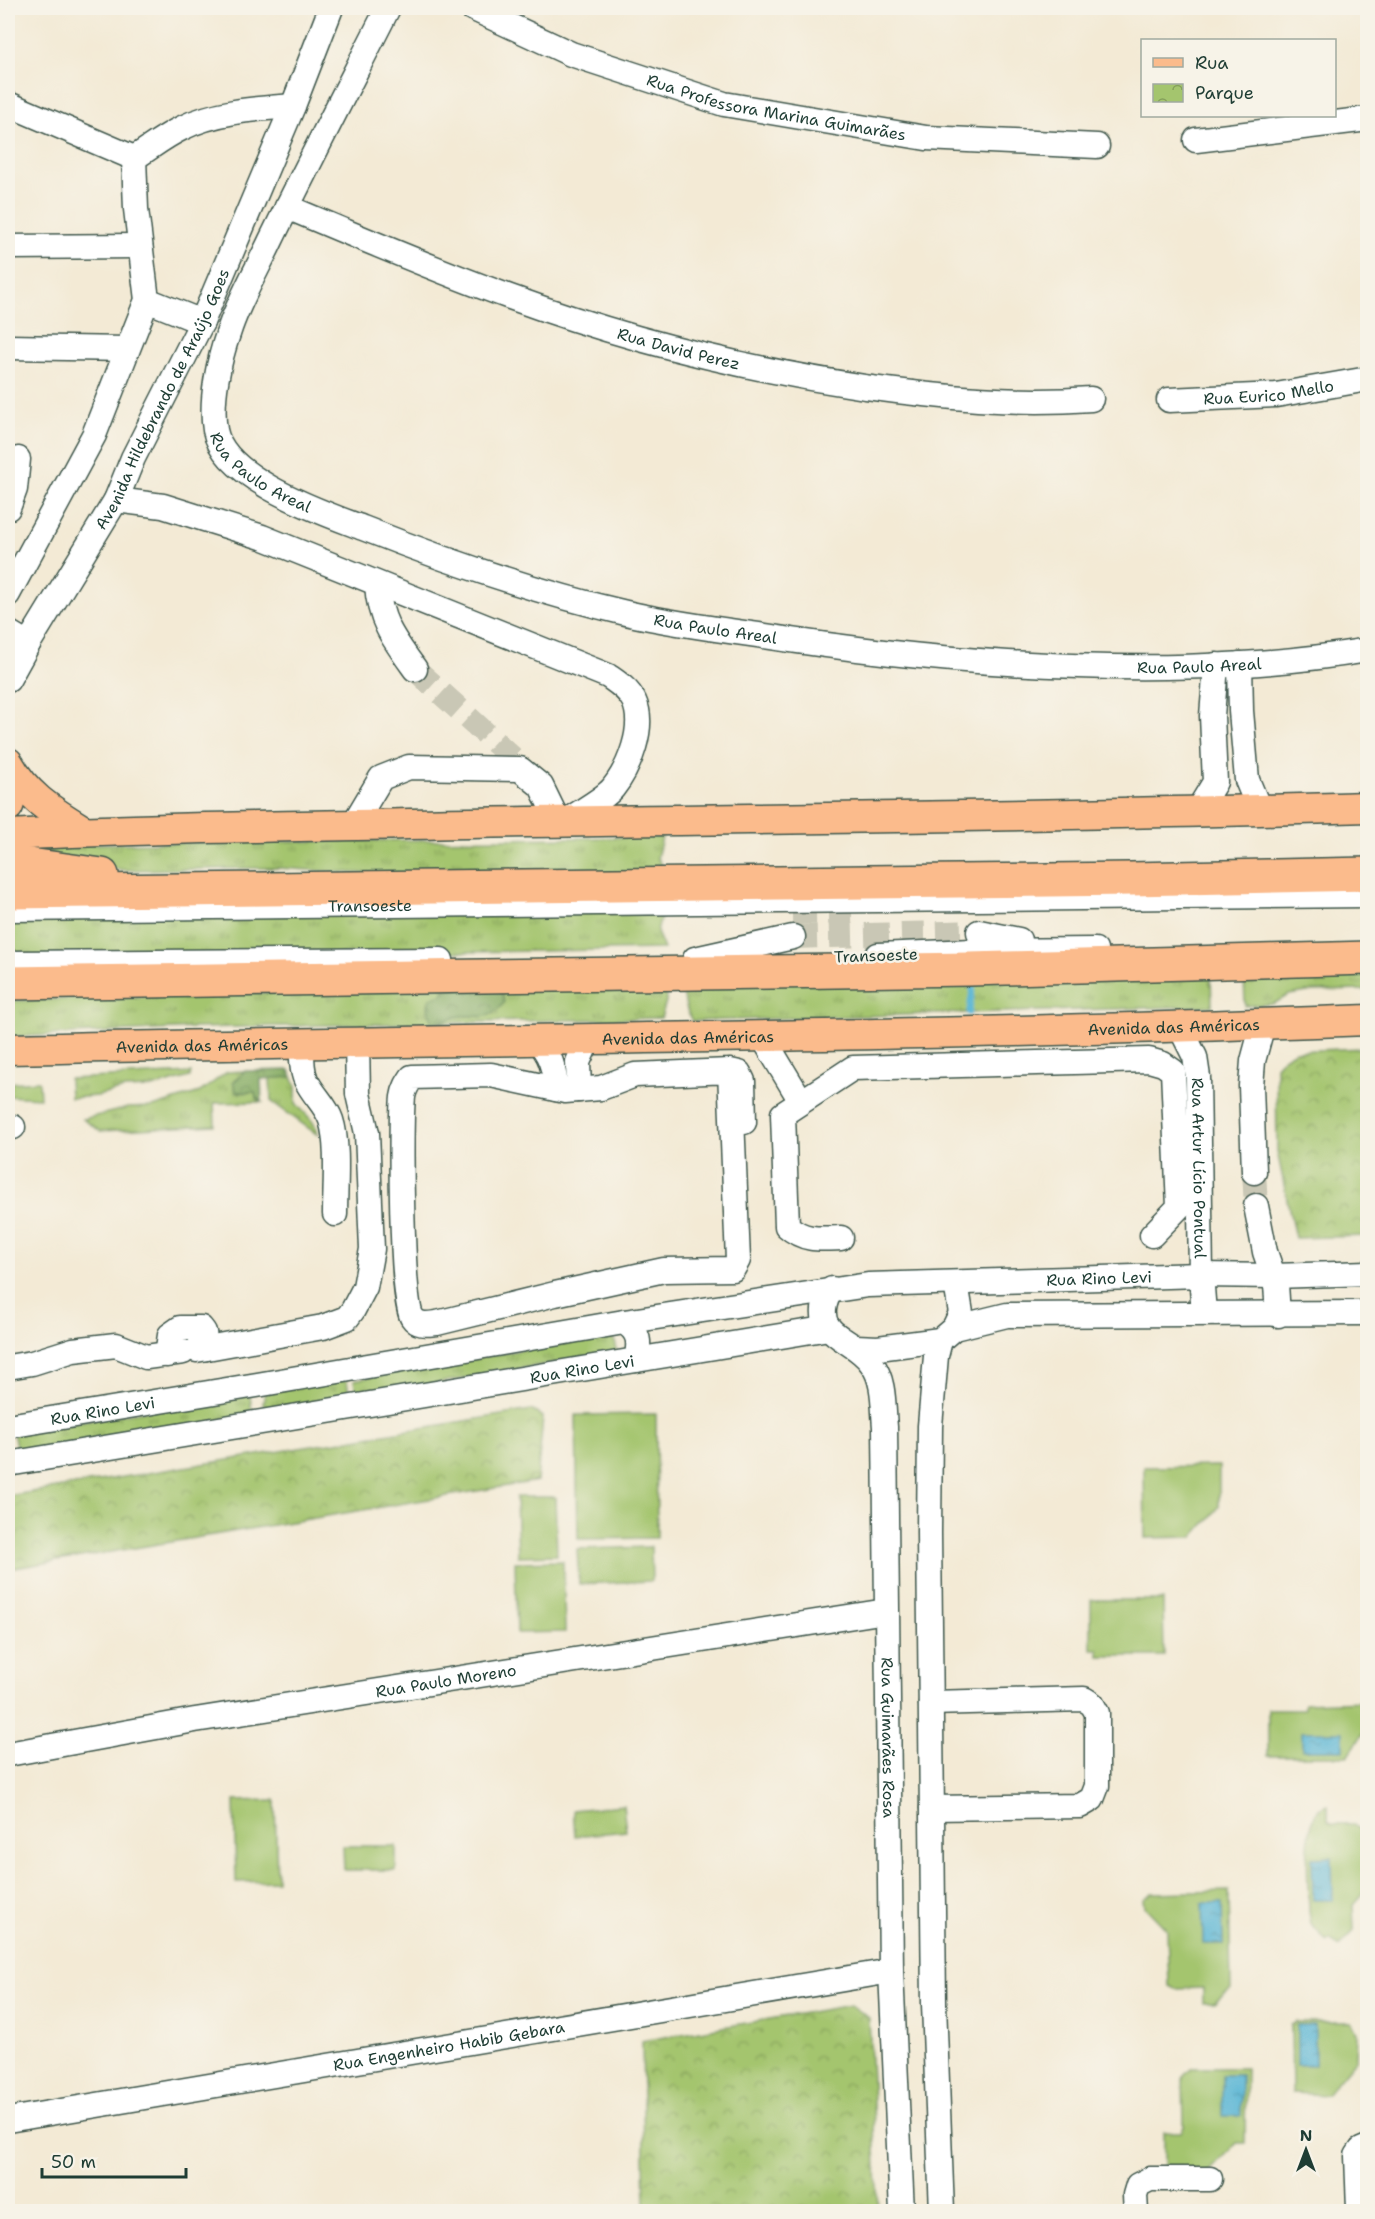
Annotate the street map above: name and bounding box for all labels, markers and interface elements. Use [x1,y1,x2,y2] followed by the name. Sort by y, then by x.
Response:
[1141,39,1336,117] legend
[1195,51,1228,75] text: Rua
[644,69,908,145] street label: Rua Professora Marina Guimarães
[1195,81,1254,105] text: Parque
[90,265,234,534] street label: Avenida Hildebrando de Araújo Goes
[615,323,742,375] street label: Rua David Perez
[1203,375,1335,409] street label: Rua Eurico Mello
[205,429,315,518] street label: Rua Paulo Areal
[652,609,779,649] street label: Rua Paulo Areal
[1137,653,1262,678] street label: Rua Paulo Areal
[328,895,412,917] street label: Transoeste
[834,944,918,967] street label: Transoeste
[1087,1014,1260,1040] street label: Avenida das Américas
[601,1026,774,1050] street label: Avenida das Américas
[115,1034,289,1058] street label: Avenida das Américas
[1187,1077,1211,1259] street label: Rua Artur Lício Pontual
[1046,1266,1152,1291] street label: Rua Rino Levi
[528,1350,636,1388] street label: Rua Rino Levi
[49,1392,157,1430] street label: Rua Rino Levi
[877,1657,899,1818] street label: Rua Guimarães Rosa
[374,1659,518,1702] street label: Rua Paulo Moreno
[332,2016,566,2076] street label: Rua Engenheiro Habib Gebara
[1276,2120,1336,2180] north arrow
[1300,2125,1312,2146] text: N
[42,2141,186,2179] scale bar
[51,2150,96,2174] text: 50 m

